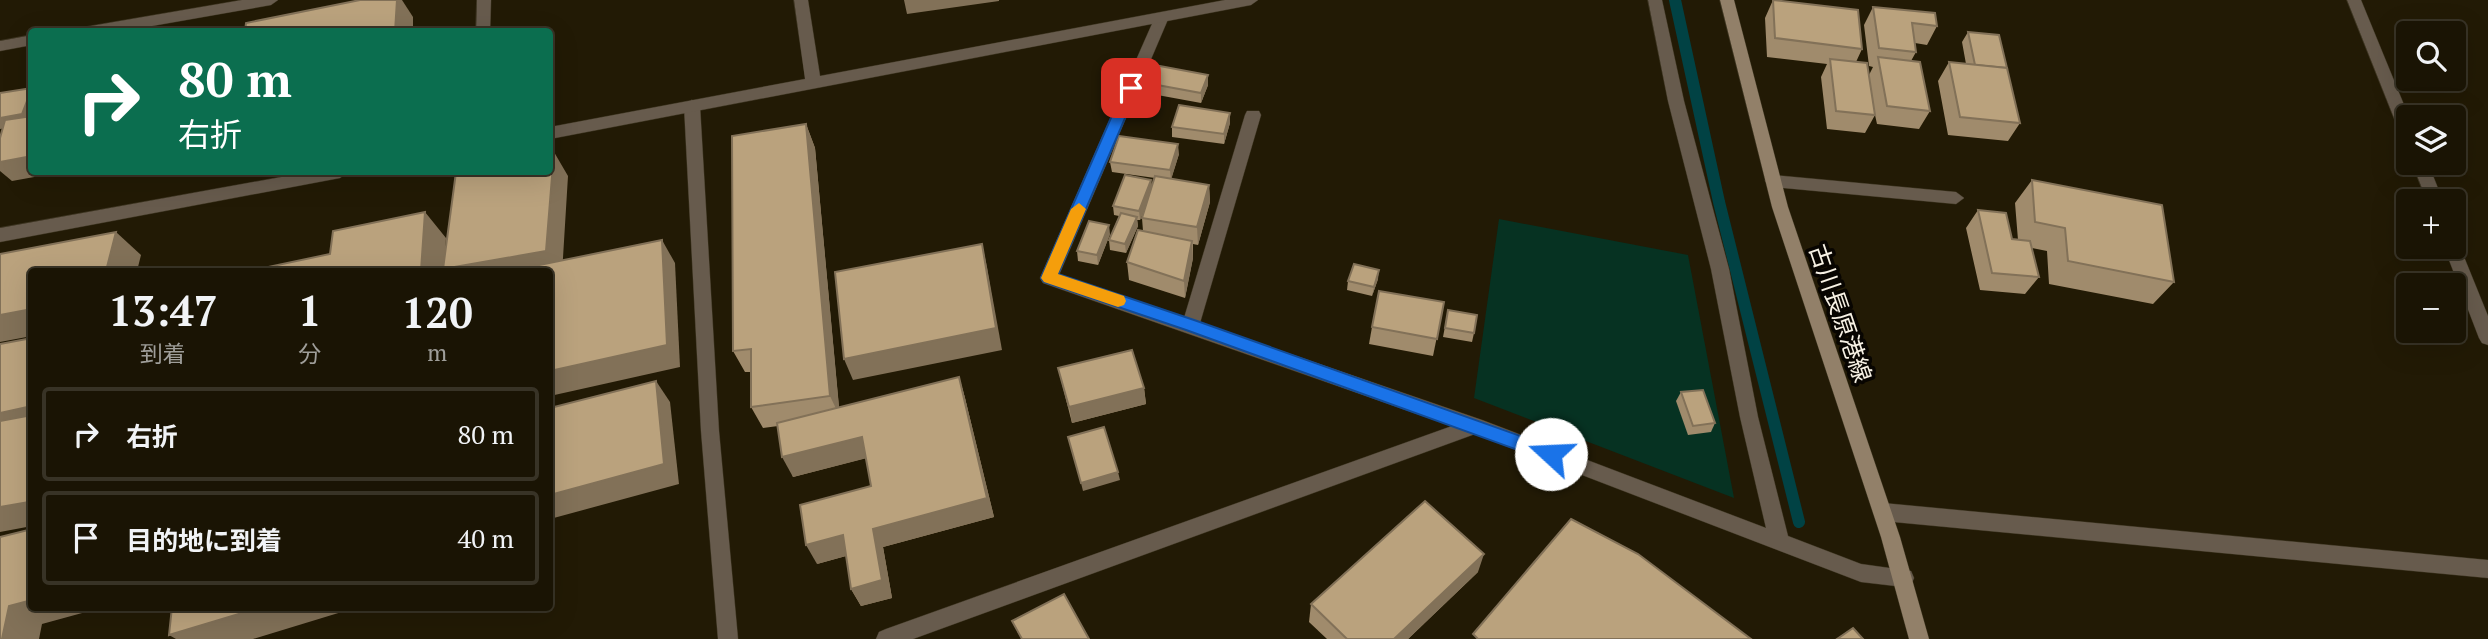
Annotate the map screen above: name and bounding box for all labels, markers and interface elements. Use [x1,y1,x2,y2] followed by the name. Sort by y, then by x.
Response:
[2396,21,2466,343] map controls
[2396,21,2466,91] button: search
[178,46,292,111] text: 80 m
[63,56,154,147] icon: right
[1101,58,1161,118] pin
[1112,69,1150,107] icon: arrive
[2396,105,2466,175] button: layers
[178,113,242,155] text: 右折
[2396,189,2466,259] button: +
[1802,240,1880,386] street label: 古川長原港線
[2396,273,2466,343] button: −
[108,282,218,338] text: 13:47
[298,282,321,338] text: 1
[402,284,473,340] text: 120
[427,337,447,368] text: m
[140,338,186,369] text: 到着
[298,338,321,369] text: 分
[67,415,105,453] icon: right
[458,417,514,451] text: 80 m
[1514,417,1588,491] position arrow
[126,419,178,453] text: 右折
[67,519,105,557] icon: arrive
[458,521,514,555] text: 40 m
[126,523,282,557] text: 目的地に到着

